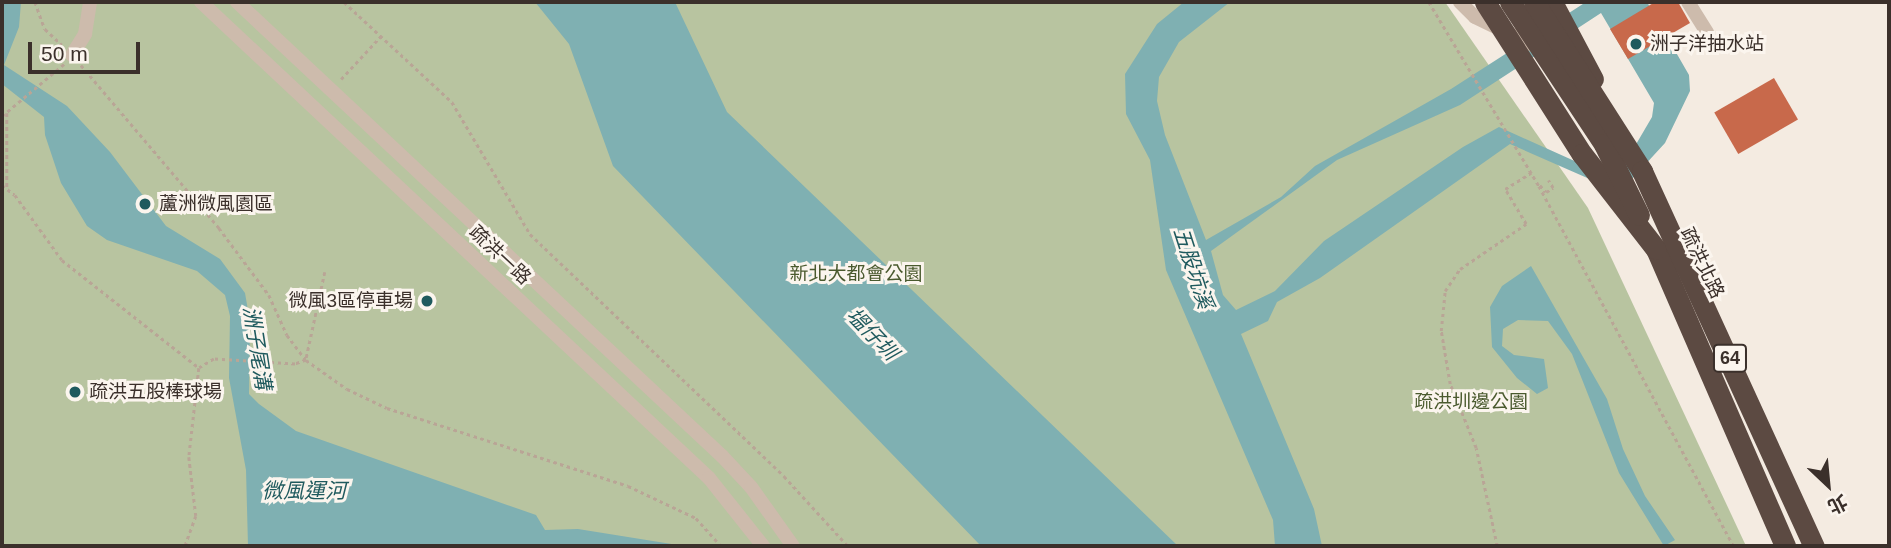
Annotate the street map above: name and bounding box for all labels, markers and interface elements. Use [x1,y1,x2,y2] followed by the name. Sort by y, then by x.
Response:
[32,28,144,72] scale bar
[1650,33,1764,55] place label: 洲子洋抽水站
[1628,36,1644,52] marker: 洲子洋抽水站
[41,42,88,65] text: 50 m
[159,193,273,215] place label: 蘆洲微風園區
[137,196,153,212] marker: 蘆洲微風園區
[464,221,536,289] street label: 疏洪一路
[1168,224,1218,312] water label: 五股坑溪
[1675,224,1729,302] street label: 疏洪北路
[790,263,922,285] park label: 新北大都會公園
[288,290,413,312] place label: 微風3區停車場
[419,293,435,309] marker: 微風3區停車場
[841,303,903,365] water label: 塭仔圳
[238,305,276,391] water label: 洲子尾溝
[1712,344,1748,372] road number: 64
[89,381,222,403] place label: 疏洪五股棒球場
[67,384,83,400] marker: 疏洪五股棒球場
[1414,391,1528,413] park label: 疏洪圳邊公園
[1793,450,1863,520] north arrow
[262,478,346,504] water label: 微風運河
[1824,491,1851,518] text: 北

